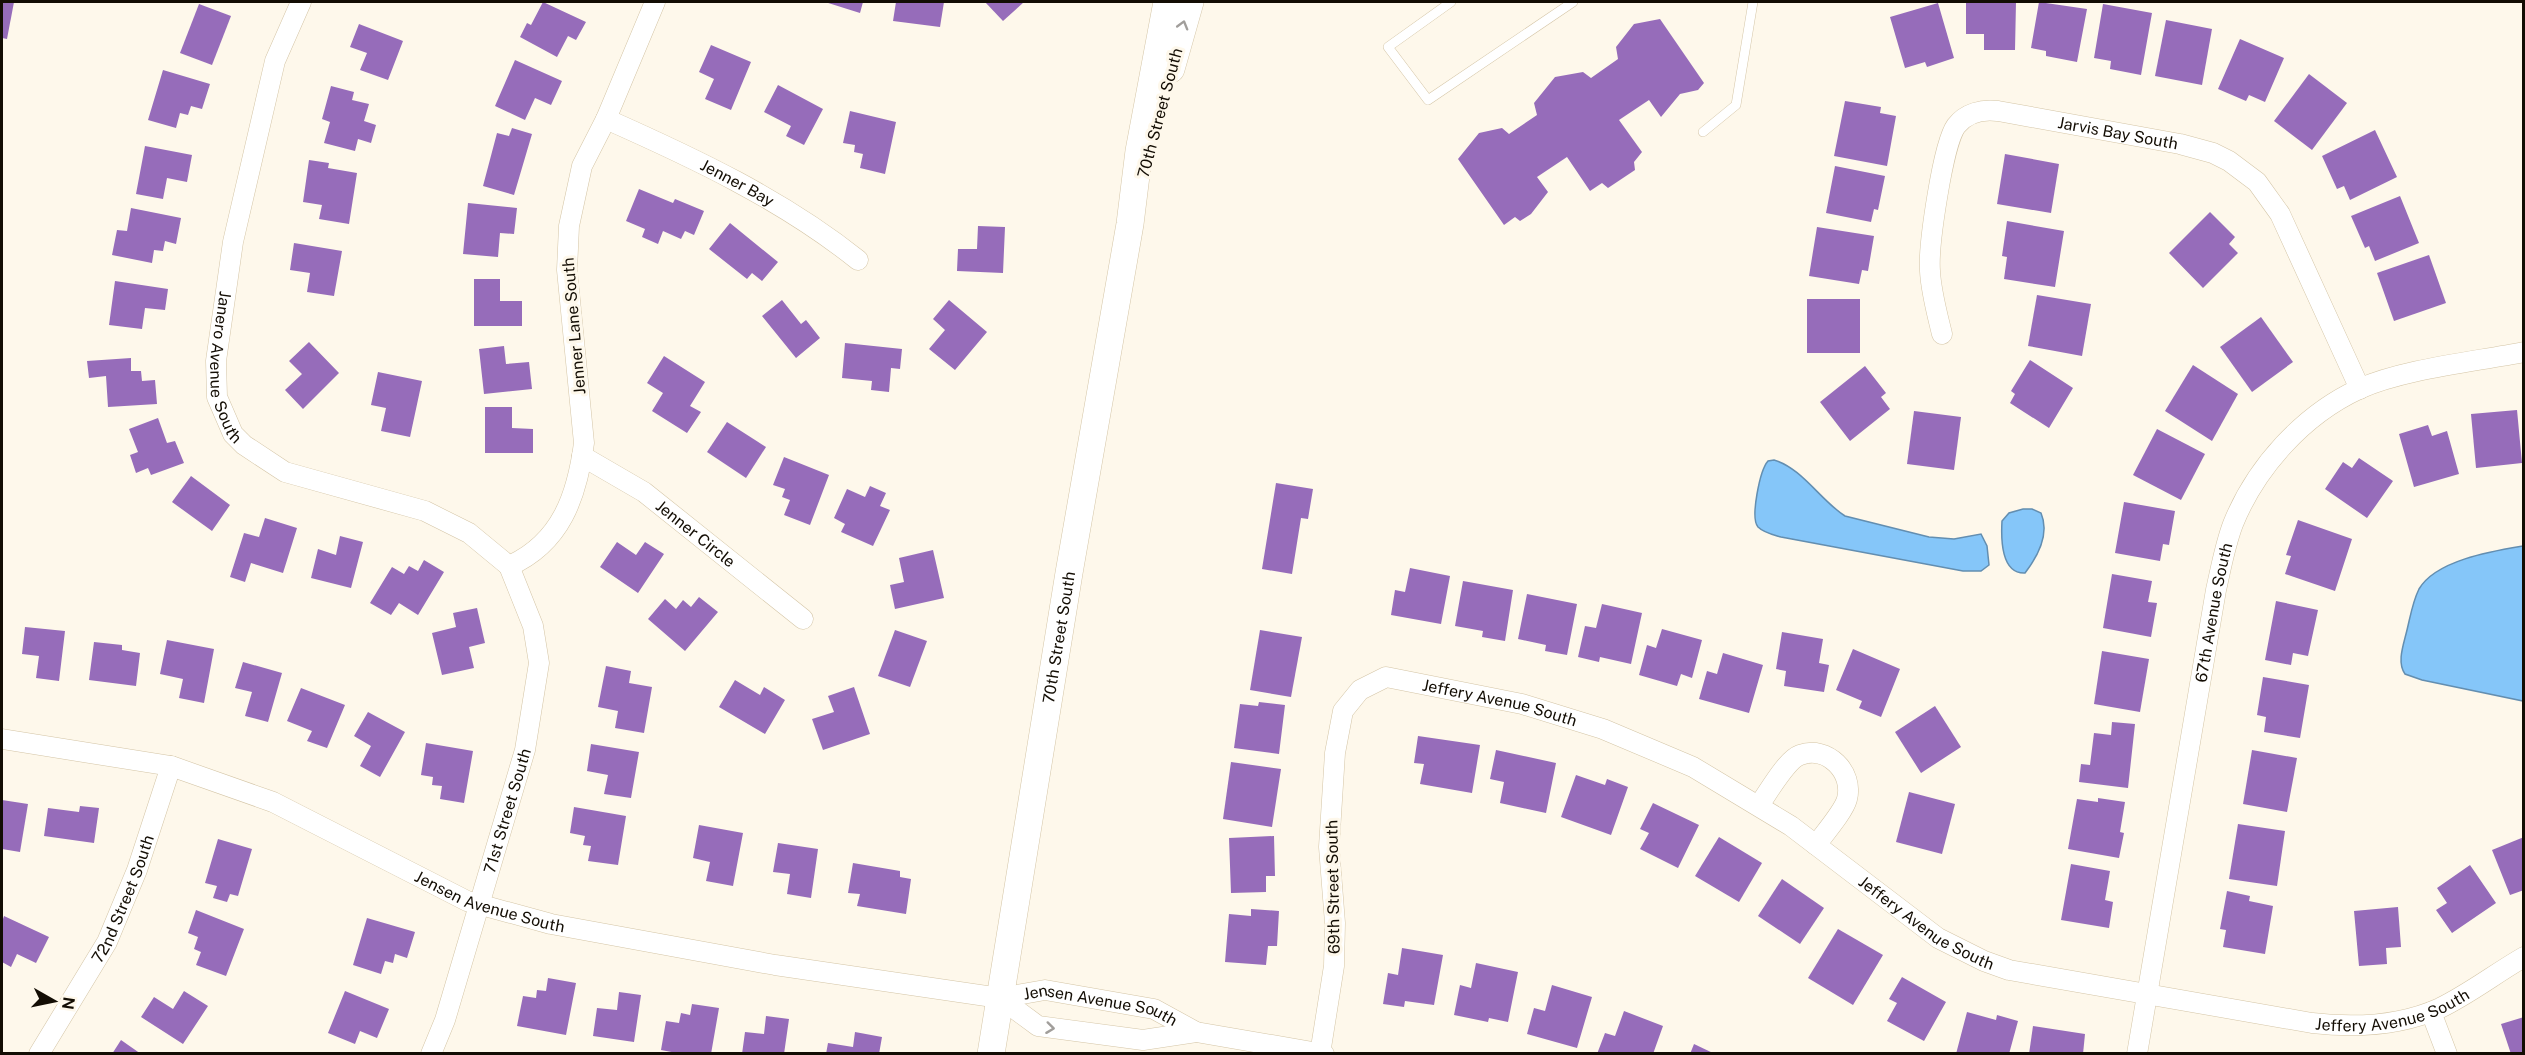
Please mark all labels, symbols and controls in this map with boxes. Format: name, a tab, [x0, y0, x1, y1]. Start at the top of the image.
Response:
one-way arrow	[1176, 20, 1188, 31]
street label: 70th Street South	[1134, 46, 1186, 180]
street label: Jarvis Bay South	[2056, 113, 2180, 153]
street label: Jenner Bay	[697, 155, 778, 210]
street label: Jenner Lane South	[559, 257, 589, 395]
street label: Janero Avenue South	[207, 290, 246, 447]
street label: Jenner Circle	[652, 496, 739, 571]
street label: 67th Avenue South	[2191, 541, 2236, 684]
street label: 70th Street South	[1038, 570, 1079, 705]
street label: Jeffery Avenue South	[1421, 675, 1579, 730]
street label: 71st Street South	[479, 746, 535, 876]
street label: 69th Street South	[1322, 820, 1344, 954]
street label: 72nd Street South	[87, 832, 157, 966]
street label: Jensen Avenue South	[412, 867, 566, 936]
street label: Jeffery Avenue South	[1855, 872, 1997, 973]
north arrow	[24, 971, 84, 1031]
street label: Jensen Avenue South	[1022, 980, 1181, 1030]
street label: Jeffery Avenue South	[2315, 985, 2472, 1035]
text: N	[58, 996, 79, 1011]
one-way arrow	[1045, 1021, 1054, 1033]

